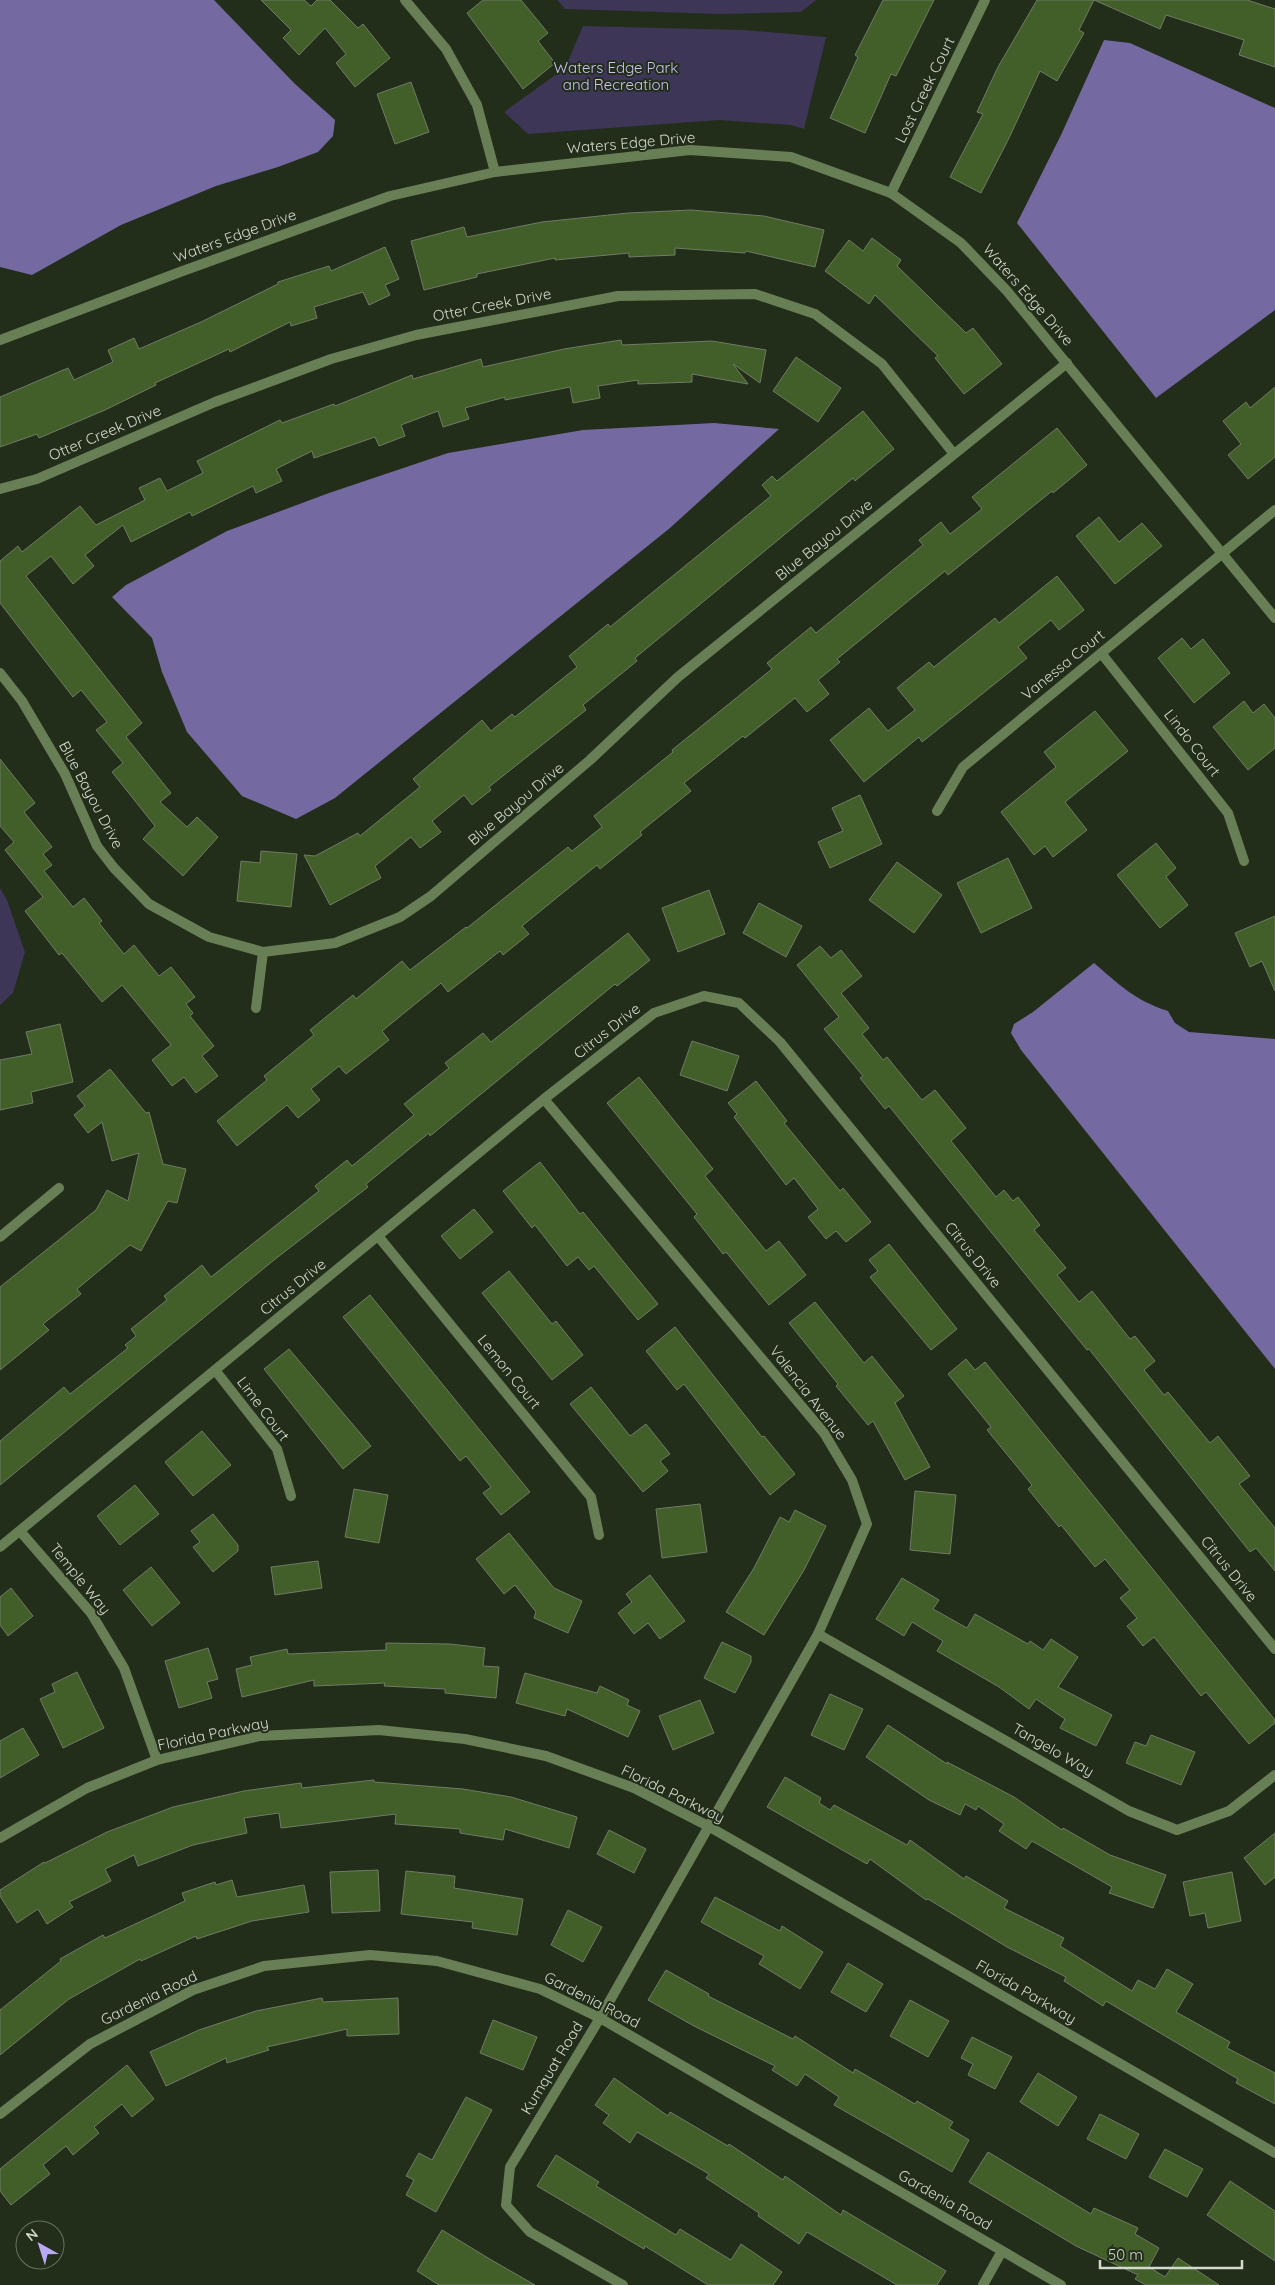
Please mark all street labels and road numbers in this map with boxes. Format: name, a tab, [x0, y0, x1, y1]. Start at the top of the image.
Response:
street label: Lost Creek Court	[891, 34, 958, 146]
street label: Waters Edge Drive	[566, 127, 696, 158]
street label: Waters Edge Drive	[171, 205, 299, 267]
street label: Waters Edge Drive	[979, 240, 1078, 350]
street label: Otter Creek Drive	[431, 284, 553, 325]
street label: Otter Creek Drive	[46, 400, 164, 465]
street label: Blue Bayou Drive	[771, 495, 876, 585]
street label: Vanessa Court	[1017, 625, 1108, 704]
street label: Lindo Court	[1160, 705, 1225, 780]
street label: Blue Bayou Drive	[55, 738, 128, 852]
street label: Blue Bayou Drive	[464, 758, 567, 849]
street label: Citrus Drive	[569, 999, 644, 1063]
street label: Citrus Drive	[941, 1218, 1006, 1292]
street label: Citrus Drive	[256, 1254, 330, 1319]
street label: Lemon Court	[474, 1331, 545, 1413]
street label: Valencia Avenue	[766, 1342, 851, 1444]
street label: Lime Court	[233, 1373, 294, 1445]
street label: Citrus Drive	[1197, 1532, 1262, 1606]
street label: Temple Way	[46, 1539, 115, 1618]
street label: Florida Parkway	[156, 1712, 270, 1755]
street label: Tangelo Way	[1009, 1719, 1098, 1781]
street label: Florida Parkway	[618, 1760, 728, 1827]
street label: Florida Parkway	[973, 1955, 1080, 2028]
street label: Gardenia Road	[97, 1966, 200, 2029]
street label: Gardenia Road	[541, 1967, 643, 2032]
street label: Kumquat Road	[516, 2018, 587, 2118]
street label: Gardenia Road	[895, 2165, 995, 2234]

